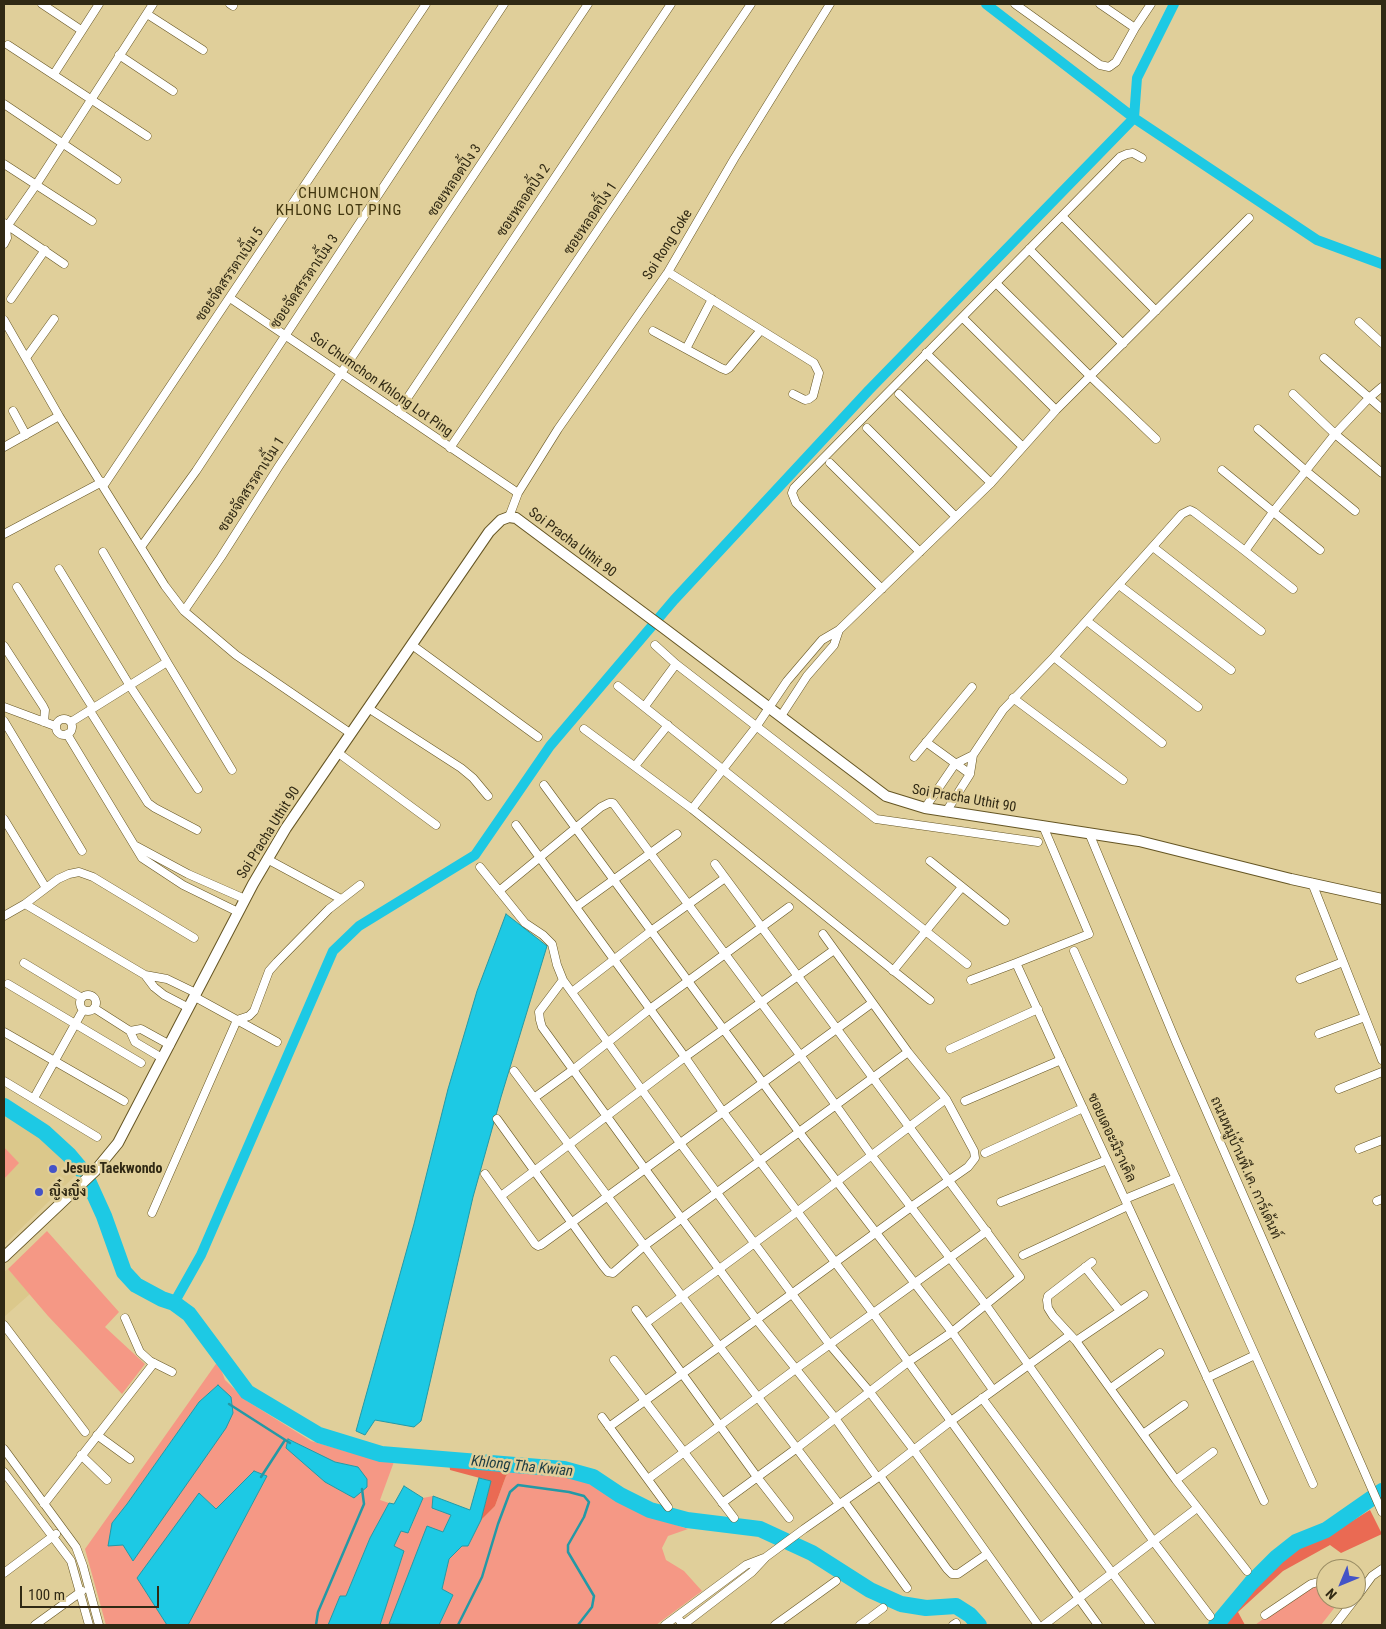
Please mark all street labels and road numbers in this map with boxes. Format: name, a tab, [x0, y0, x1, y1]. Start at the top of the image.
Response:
street label: ซอยหลอดปิ้ง 3	[425, 141, 485, 221]
street label: ซอยหลอดปิ้ง 2	[494, 161, 554, 241]
street label: ซอยหลอดปิ้ง 1	[561, 179, 621, 259]
street label: Soi Rong Coke	[640, 207, 696, 283]
street label: ซอยจัดสรรตาเบิ้ม 5	[192, 225, 268, 325]
street label: ซอยจัดสรรตาเบิ้ม 3	[267, 232, 343, 332]
street label: Soi Chumchon Khlong Lot Ping	[306, 329, 456, 441]
street label: ซอยจัดสรรตาเบิ้ม 1	[215, 434, 289, 536]
street label: Soi Pracha Uthit 90	[525, 505, 619, 581]
street label: Soi Pracha Uthit 90	[911, 782, 1017, 816]
street label: Soi Pracha Uthit 90	[234, 784, 304, 882]
street label: ซอยเดอะมิราเคิล	[1083, 1091, 1139, 1185]
street label: ถนนหมู่บ้านพี.เค. การ์เด้นท์	[1206, 1094, 1284, 1242]

